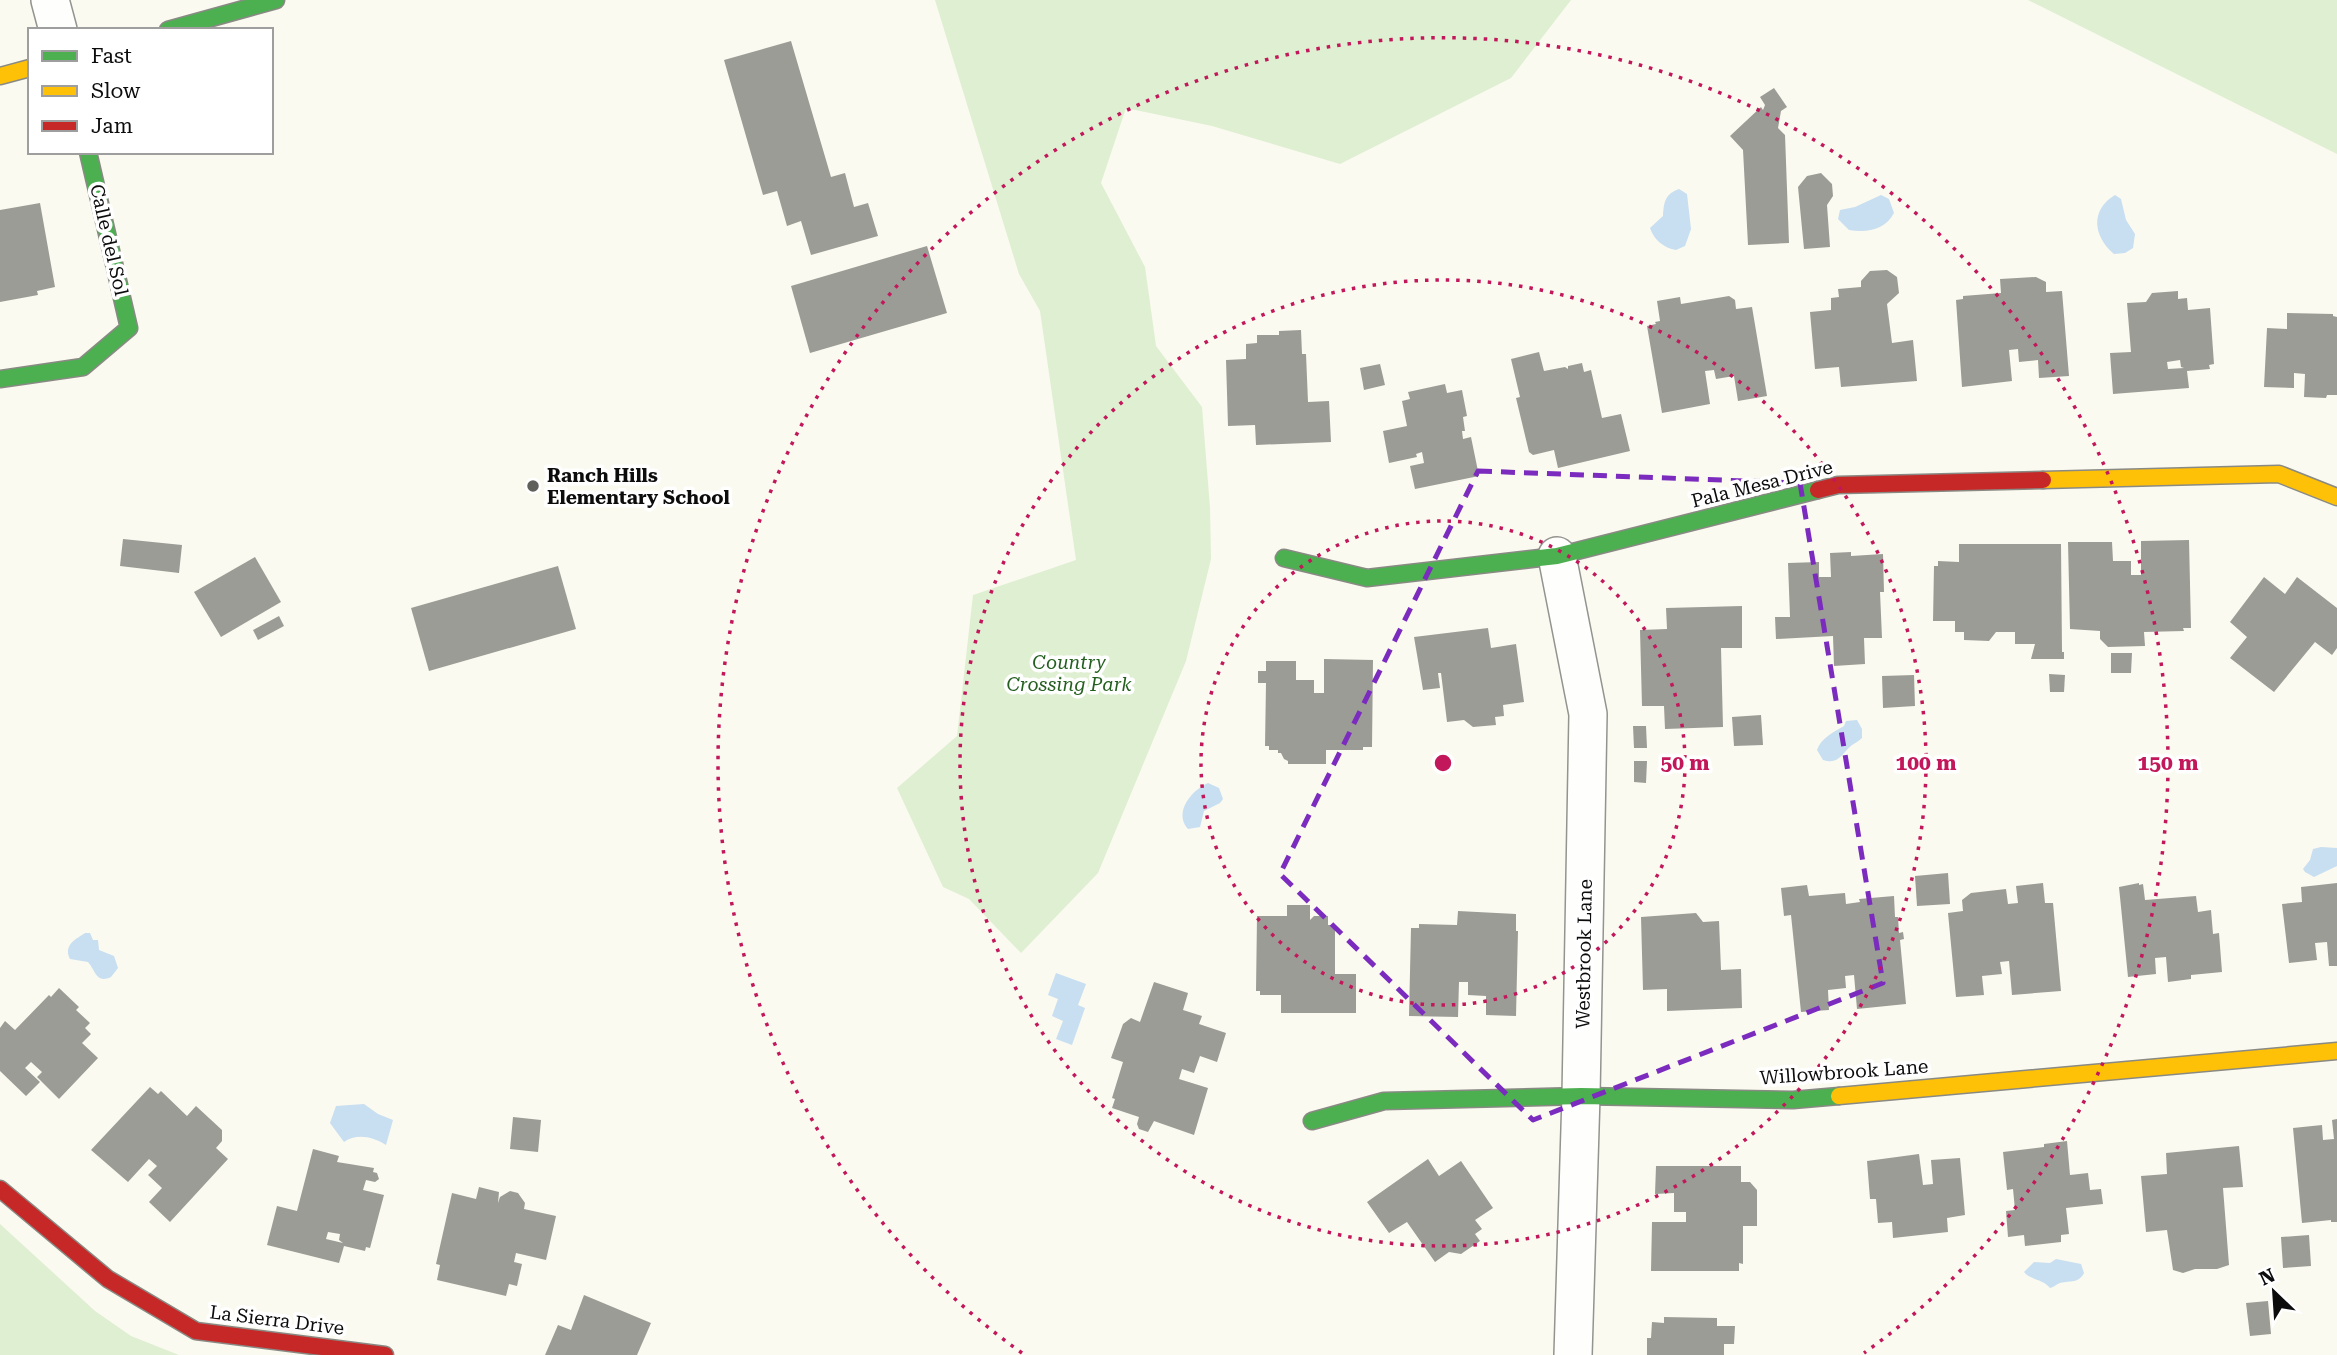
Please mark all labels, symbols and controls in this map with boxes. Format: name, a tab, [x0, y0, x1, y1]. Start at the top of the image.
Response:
legend	[28, 28, 273, 154]
text: Fast	[91, 44, 132, 68]
text: Slow	[91, 79, 141, 103]
text: Jam	[91, 114, 133, 138]
street label: Calle del Sol	[85, 182, 133, 298]
street label: Pala Mesa Drive	[1689, 455, 1835, 513]
place label: Ranch Hills Elementary School	[547, 464, 730, 509]
marker: Ranch Hills Elementary School	[525, 478, 541, 494]
park label: Country Crossing Park	[1006, 651, 1132, 696]
centre of rings	[1431, 751, 1455, 775]
text: 50 m	[1660, 751, 1710, 775]
text: 100 m	[1896, 751, 1956, 775]
text: 150 m	[2138, 751, 2198, 775]
street label: Westbrook Lane	[1571, 879, 1597, 1029]
street label: Willowbrook Lane	[1759, 1055, 1929, 1089]
north arrow	[2239, 1257, 2309, 1327]
text: N	[2256, 1263, 2279, 1291]
street label: La Sierra Drive	[208, 1300, 346, 1340]

